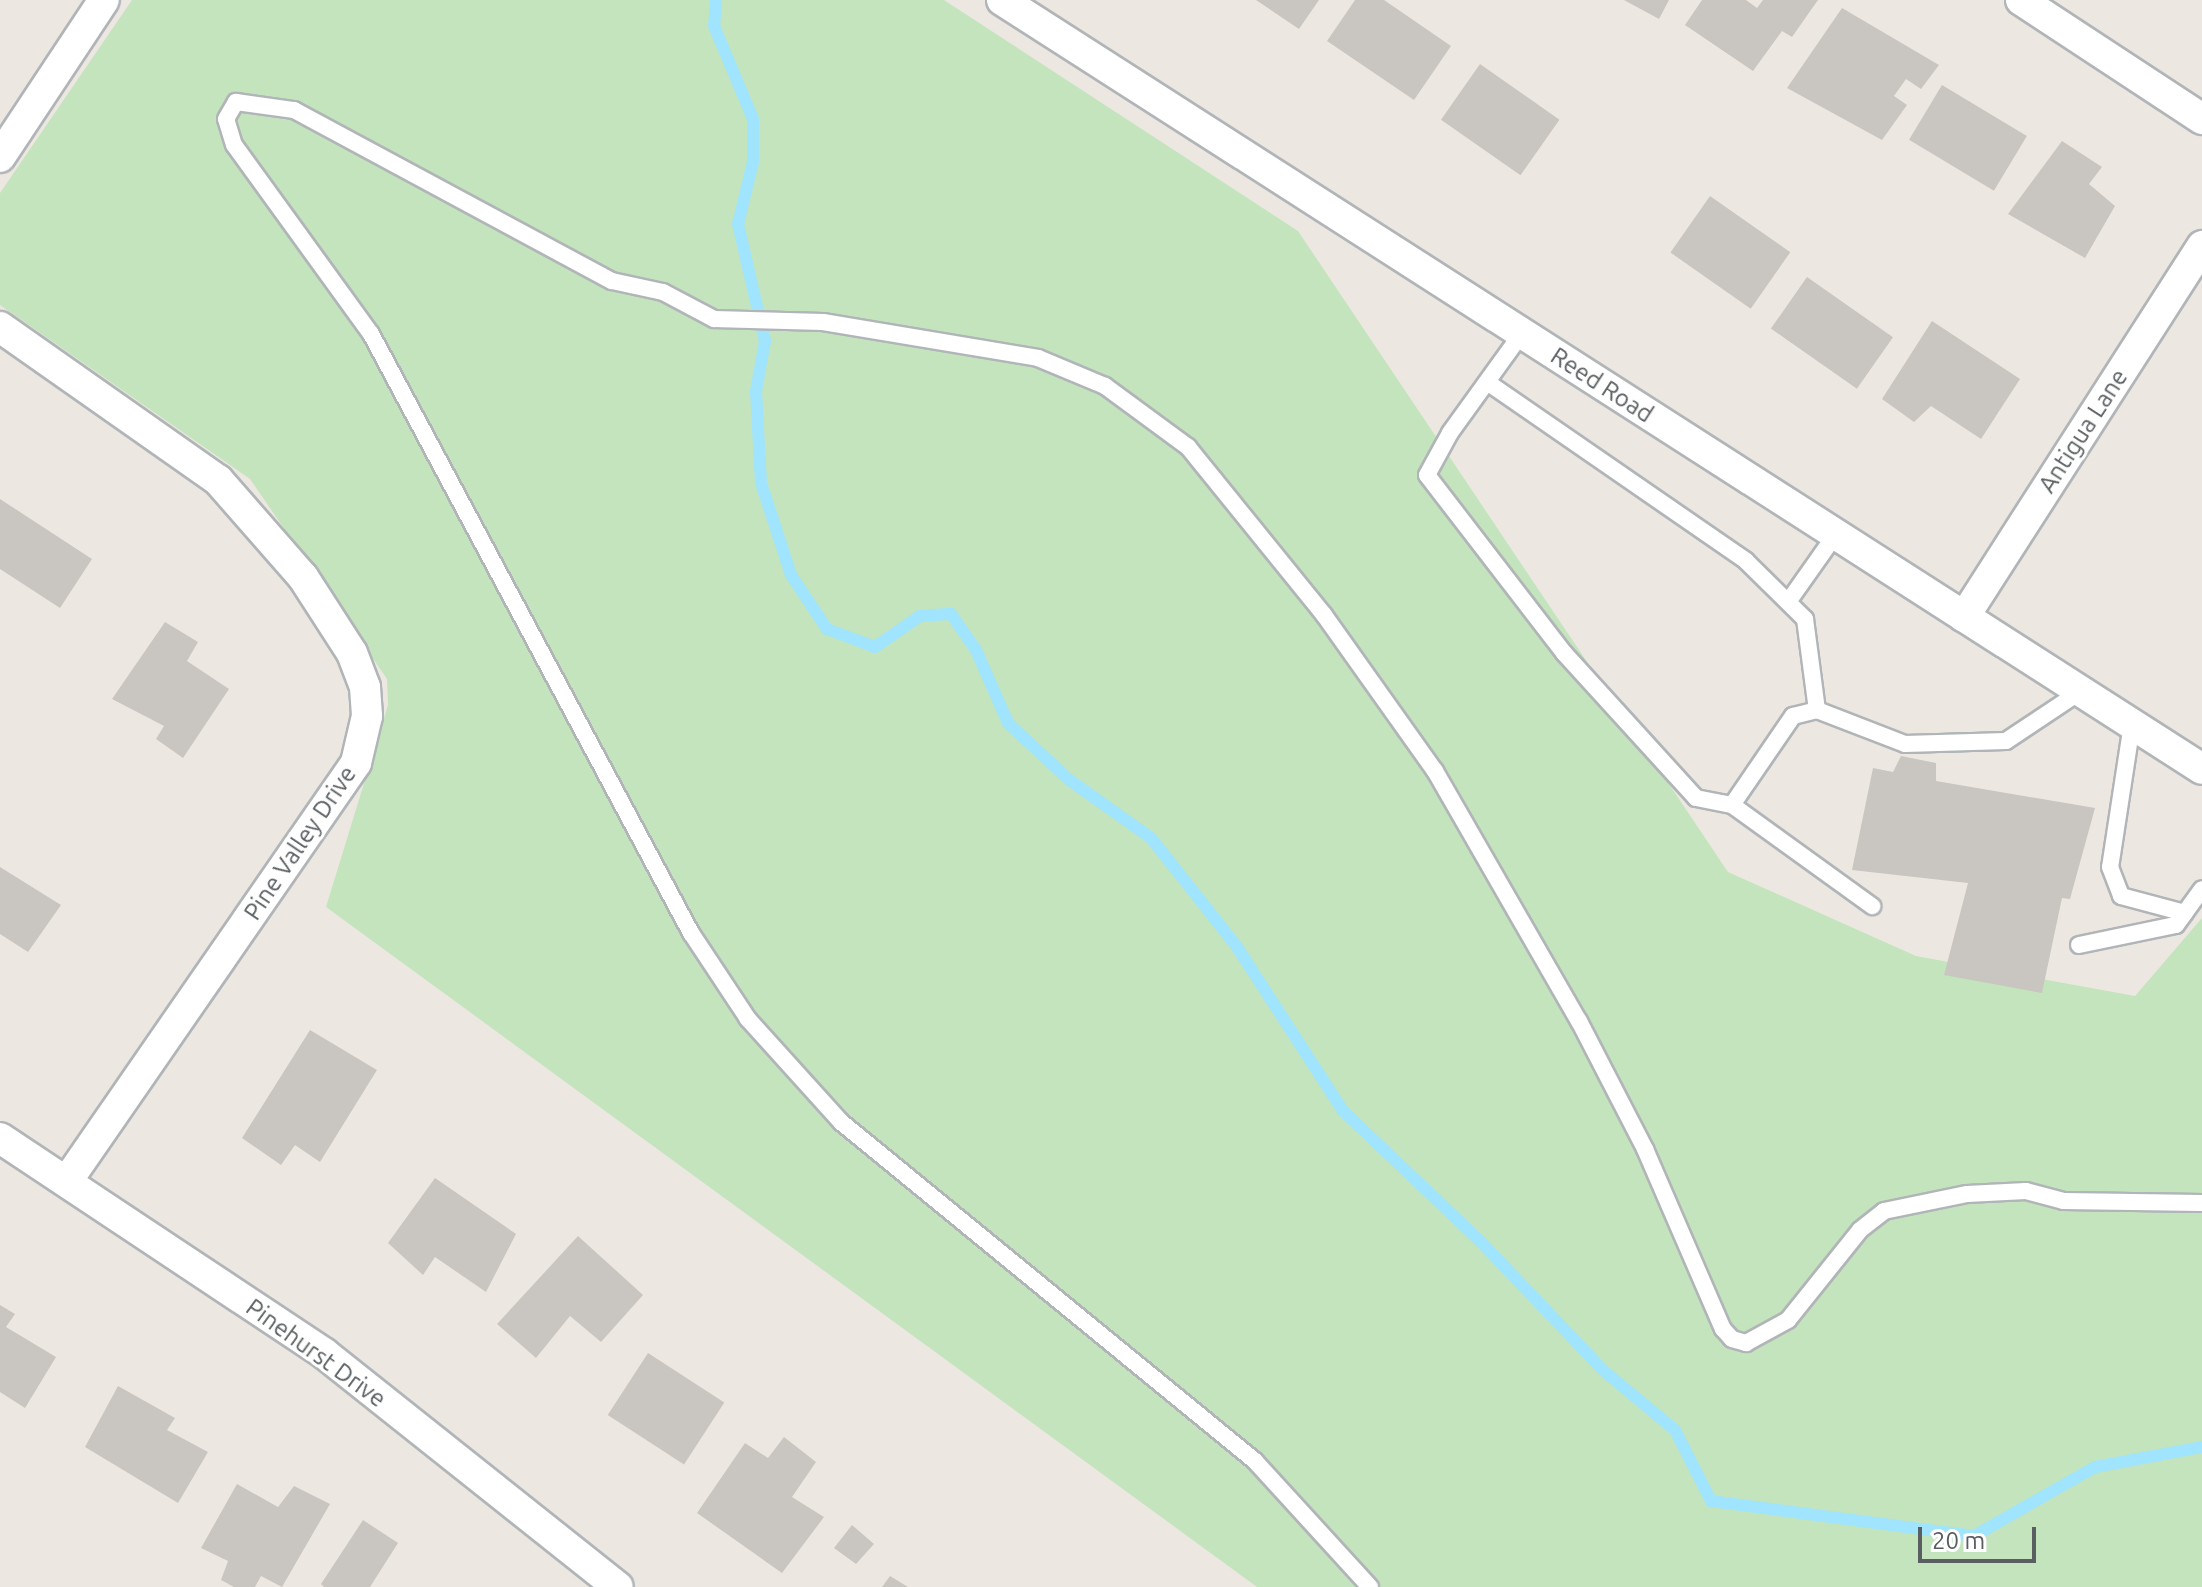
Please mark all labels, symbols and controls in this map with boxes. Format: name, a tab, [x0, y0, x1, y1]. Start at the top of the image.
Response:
street label: Reed Road	[1545, 341, 1659, 429]
street label: Antigua Lane	[2032, 364, 2134, 498]
street label: Pine Valley Drive	[238, 761, 362, 925]
street label: Pinehurst Drive	[241, 1293, 391, 1413]
scale bar	[1922, 1511, 2040, 1561]
text: 20 m	[1932, 1527, 1985, 1554]

